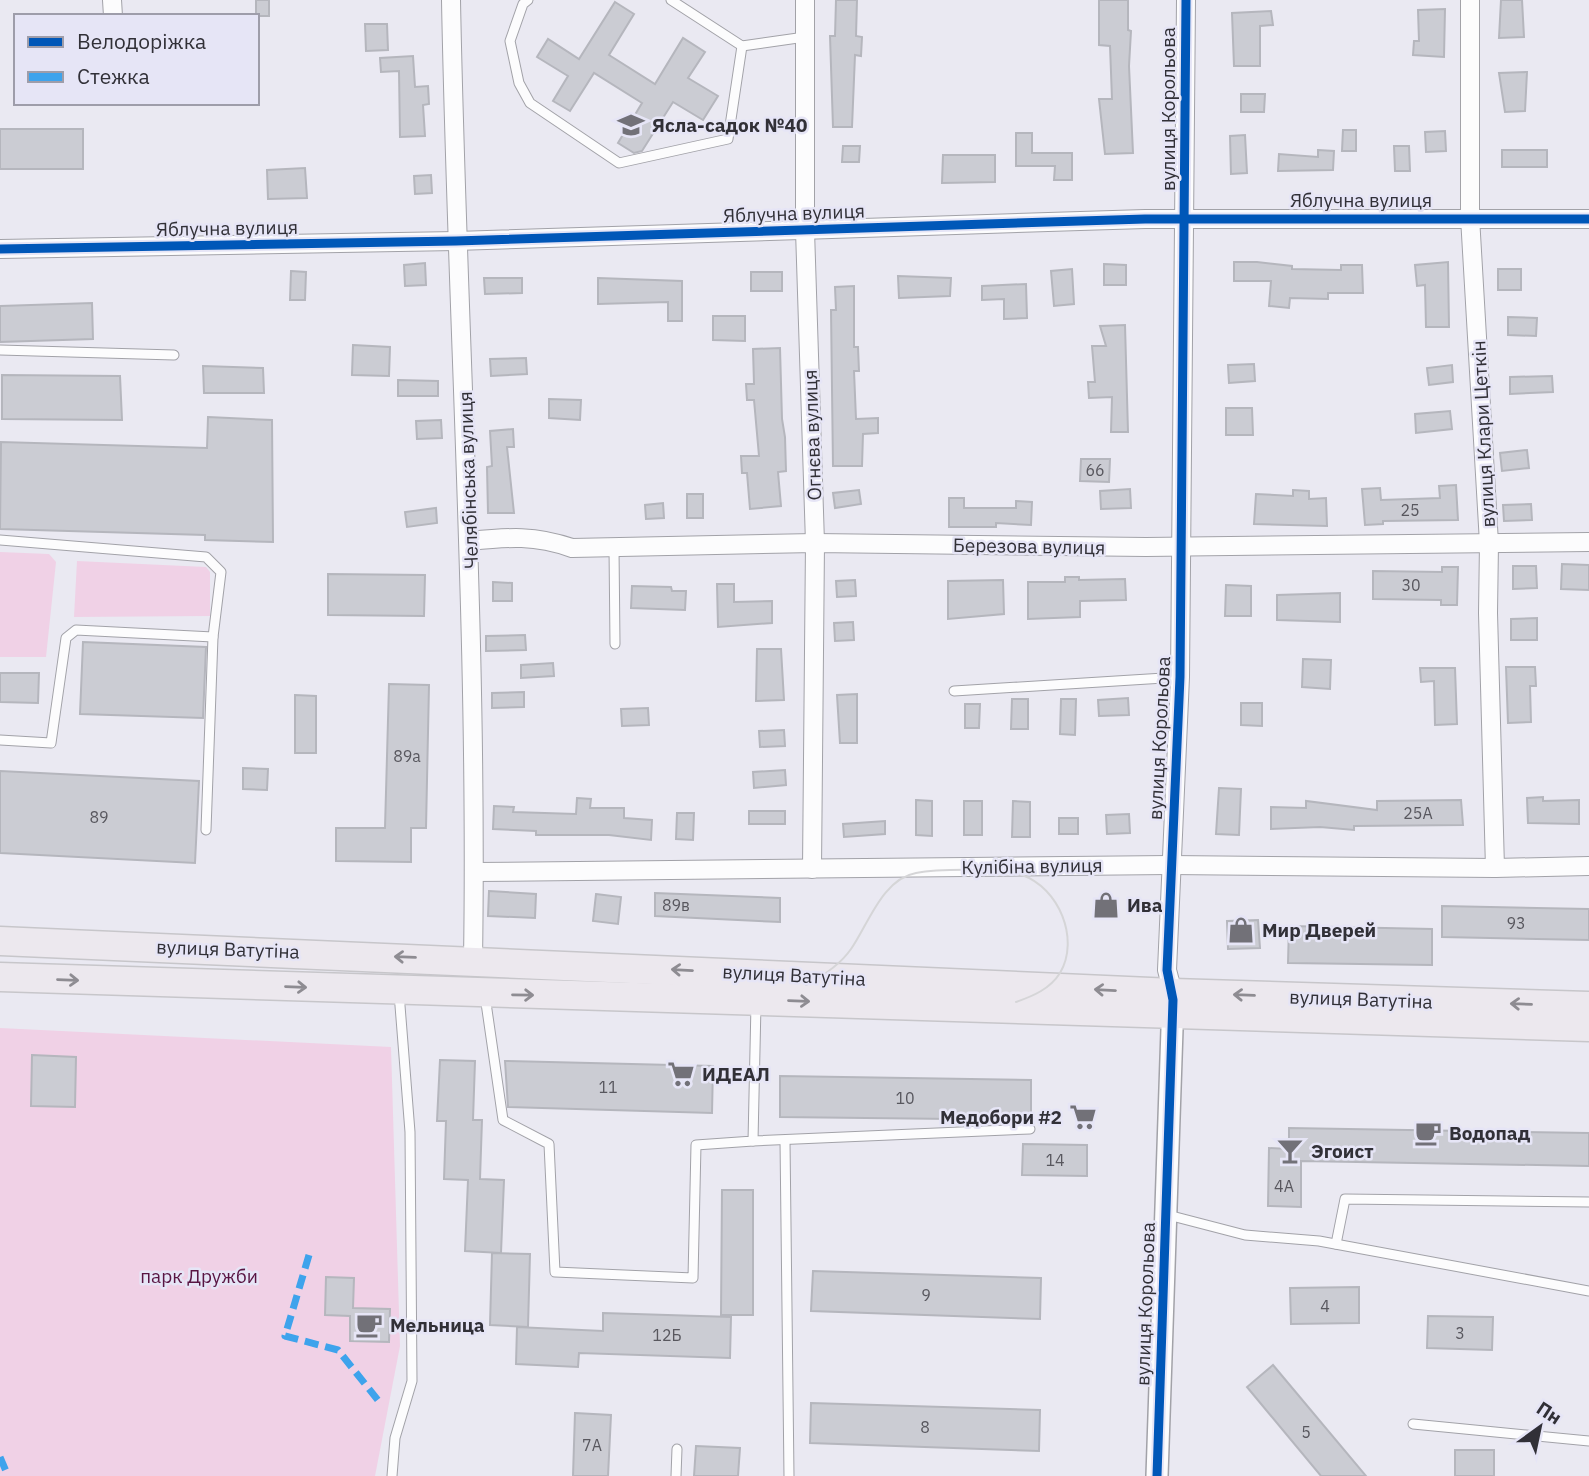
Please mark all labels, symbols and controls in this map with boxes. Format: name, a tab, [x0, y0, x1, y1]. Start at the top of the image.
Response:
legend	[14, 14, 259, 105]
text: Велодоріжка	[77, 27, 206, 55]
street label: вулиця Корольова	[1156, 27, 1180, 191]
text: Стежка	[77, 62, 150, 90]
school or university icon: Ясла-садок №40	[616, 110, 646, 140]
place label: Ясла-садок №40	[652, 113, 807, 137]
street label: Яблучна вулиця	[1290, 188, 1432, 212]
street label: Яблучна вулиця	[723, 199, 865, 227]
street label: Яблучна вулиця	[156, 215, 298, 241]
street label: вулиця Клари Цеткін	[1466, 340, 1500, 528]
street label: Огнєва вулиця	[798, 369, 826, 501]
street label: Челябінська вулиця	[453, 391, 483, 569]
house number: 66	[1085, 460, 1105, 480]
house number: 25	[1400, 500, 1420, 520]
street label: Березова вулиця	[953, 533, 1105, 559]
house number: 30	[1401, 575, 1421, 595]
street label: вулиця Корольова	[1143, 656, 1175, 820]
house number: 89а	[393, 746, 421, 766]
house number: 25А	[1403, 803, 1433, 823]
house number: 89	[89, 807, 109, 827]
street label: Кулібіна вулиця	[961, 853, 1103, 879]
shop icon: Ива	[1091, 890, 1121, 920]
place label: Ива	[1127, 893, 1163, 917]
house number: 89в	[662, 895, 690, 915]
house number: 93	[1506, 913, 1526, 933]
shop icon: Мир Дверей	[1226, 915, 1256, 945]
place label: Мир Дверей	[1262, 918, 1376, 942]
street label: вулиця Ватутіна	[156, 935, 300, 963]
one-way arrow	[394, 950, 416, 963]
street label: вулиця Ватутіна	[722, 959, 866, 991]
one-way arrow	[671, 963, 694, 976]
one-way arrow	[56, 973, 79, 986]
one-way arrow	[284, 981, 307, 994]
one-way arrow	[1094, 983, 1117, 996]
street label: вулиця Ватутіна	[1289, 985, 1433, 1013]
one-way arrow	[511, 988, 534, 1002]
one-way arrow	[1233, 989, 1256, 1002]
one-way arrow	[788, 994, 811, 1007]
one-way arrow	[1510, 998, 1533, 1011]
supermarket icon: ИДЕАЛ	[666, 1059, 696, 1089]
place label: ИДЕАЛ	[702, 1062, 770, 1086]
house number: 11	[598, 1077, 618, 1097]
house number: 10	[895, 1088, 915, 1108]
supermarket icon: Медобори #2	[1068, 1102, 1098, 1132]
place label: Медобори #2	[940, 1105, 1062, 1129]
cafe icon: Водопад	[1413, 1118, 1443, 1148]
place label: Водопад	[1449, 1121, 1531, 1145]
bar icon: Эгоист	[1275, 1136, 1305, 1166]
place label: Эгоист	[1311, 1139, 1374, 1163]
house number: 14	[1045, 1150, 1065, 1170]
house number: 4А	[1274, 1176, 1294, 1196]
street label: вулиця Корольова	[1130, 1222, 1160, 1386]
park label: парк Дружби	[140, 1264, 258, 1288]
house number: 9	[921, 1285, 931, 1305]
house number: 4	[1320, 1296, 1330, 1316]
cafe icon: Мельница	[354, 1310, 384, 1340]
place label: Мельница	[390, 1313, 485, 1337]
house number: 3	[1455, 1323, 1465, 1343]
house number: 12Б	[652, 1325, 682, 1345]
north arrow	[1505, 1392, 1575, 1462]
text: Пн	[1532, 1396, 1566, 1430]
house number: 8	[920, 1417, 930, 1437]
house number: 5	[1301, 1422, 1311, 1442]
house number: 7А	[582, 1435, 602, 1455]

